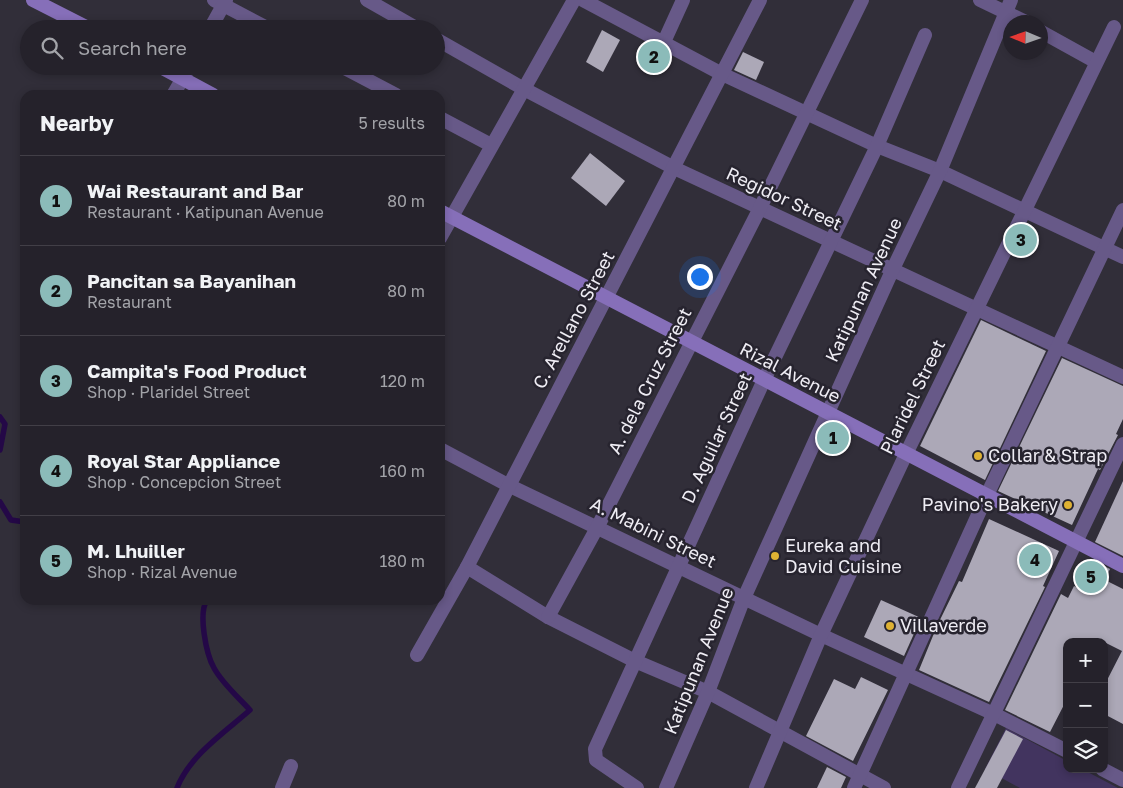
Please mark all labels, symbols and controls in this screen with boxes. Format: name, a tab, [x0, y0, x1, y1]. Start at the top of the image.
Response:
north arrow	[1003, 15, 1048, 60]
search box	[20, 20, 445, 75]
icon: search	[38, 34, 66, 62]
text: Search here	[78, 36, 187, 59]
pin: 2	[638, 38, 670, 76]
text: Nearby	[40, 110, 114, 136]
text: 5 results	[359, 113, 425, 133]
street label: Regidor Street	[723, 162, 846, 234]
text: Wai Restaurant and Bar	[87, 179, 303, 202]
text: 1	[52, 191, 60, 211]
text: 80 m	[387, 191, 425, 211]
text: Restaurant · Katipunan Avenue	[87, 202, 324, 222]
street label: Katipunan Avenue	[820, 214, 906, 365]
pin: 3	[1005, 221, 1037, 259]
street label: C. Arellano Street	[528, 247, 619, 392]
your location	[687, 264, 713, 290]
text: Pancitan sa Bayanihan	[87, 269, 296, 292]
text: 2	[51, 281, 61, 301]
text: 80 m	[387, 281, 425, 301]
text: Restaurant	[87, 292, 172, 312]
street label: A. dela Cruz Street	[603, 304, 696, 457]
street label: Plaridel Street	[875, 336, 949, 457]
street label: Rizal Avenue	[736, 337, 845, 407]
text: Campita's Food Product	[87, 359, 307, 382]
street label: D. Aguilar Street	[676, 369, 756, 506]
text: 3	[51, 371, 61, 391]
text: 120 m	[380, 371, 425, 391]
text: Shop · Plaridel Street	[87, 382, 250, 402]
pin: 1	[817, 419, 849, 457]
place label: Collar & Strap	[988, 444, 1107, 466]
text: Royal Star Appliance	[87, 449, 280, 472]
marker: Collar & Strap	[972, 450, 984, 462]
text: 4	[51, 461, 61, 481]
text: 160 m	[379, 461, 425, 481]
text: Shop · Concepcion Street	[87, 472, 281, 492]
street label: A. Mabini Street	[587, 492, 720, 572]
place label: Pavino's Bakery	[922, 493, 1058, 515]
marker: Pavino's Bakery	[1062, 499, 1074, 511]
place label: Eureka and David Cuisine	[785, 534, 902, 577]
text: M. Lhuiller	[87, 539, 185, 562]
pin: 4	[1019, 541, 1051, 579]
marker: Eureka and David Cuisine	[769, 550, 781, 562]
text: 5	[51, 551, 61, 571]
text: 180 m	[379, 551, 425, 571]
pin: 5	[1075, 558, 1107, 596]
text: Shop · Rizal Avenue	[87, 562, 237, 582]
street label: Katipunan Avenue	[659, 584, 738, 737]
place label: Villaverde	[900, 614, 987, 636]
marker: Villaverde	[884, 620, 896, 632]
map controls	[1063, 638, 1108, 773]
button: +	[1063, 638, 1108, 683]
button: −	[1063, 683, 1108, 728]
button: layers	[1063, 728, 1108, 773]

